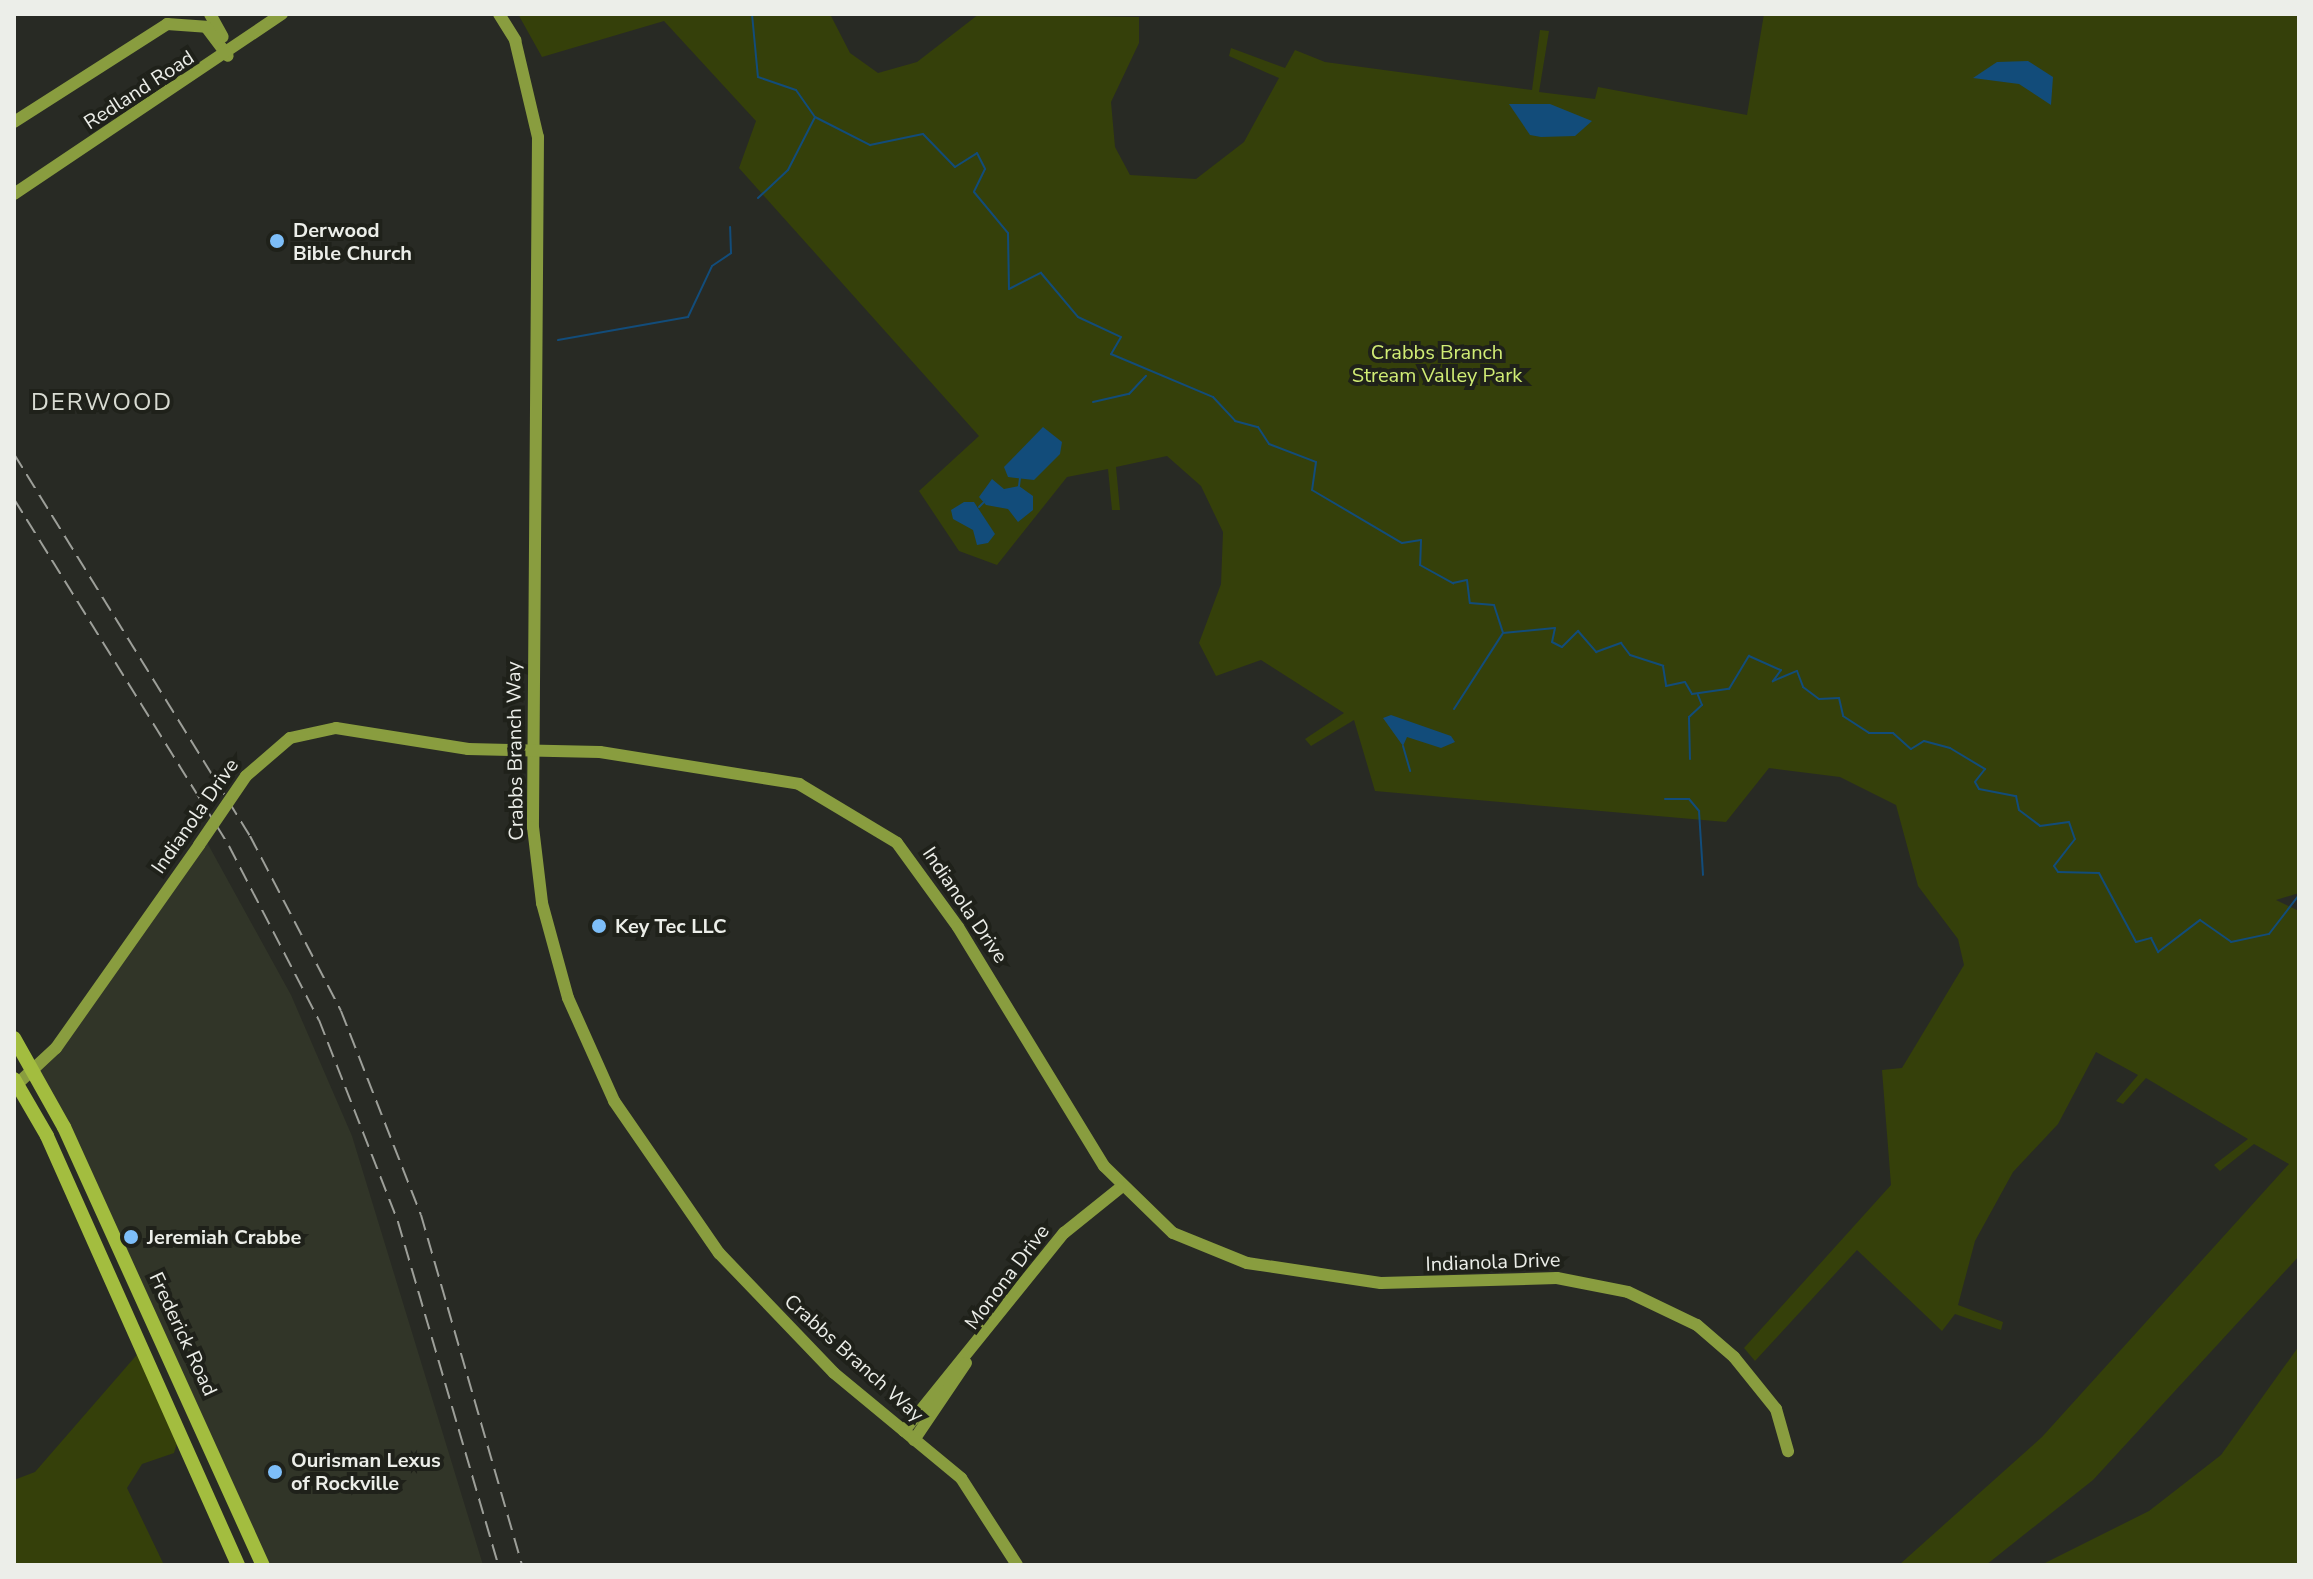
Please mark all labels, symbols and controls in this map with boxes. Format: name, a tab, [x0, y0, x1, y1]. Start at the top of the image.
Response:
street label: Redland Road	[79, 45, 199, 135]
place label: Derwood Bible Church	[293, 218, 412, 265]
marker: Derwood Bible Church	[268, 232, 286, 250]
park label: Crabbs Branch Stream Valley Park	[1352, 341, 1522, 388]
district label: DERWOOD	[31, 389, 173, 417]
street label: Crabbs Branch Way	[501, 661, 529, 841]
street label: Indianola Drive	[146, 754, 244, 878]
street label: Indianola Drive	[917, 842, 1013, 968]
place label: Key Tec LLC	[615, 914, 726, 938]
marker: Key Tec LLC	[590, 917, 608, 935]
street label: Monona Drive	[960, 1220, 1054, 1334]
place label: Jeremiah Crabbe	[147, 1225, 301, 1249]
marker: Jeremiah Crabbe	[122, 1228, 140, 1246]
street label: Indianola Drive	[1425, 1248, 1561, 1276]
street label: Frederick Road	[144, 1268, 222, 1400]
street label: Crabbs Branch Way	[779, 1289, 929, 1427]
place label: Ourisman Lexus of Rockville	[291, 1448, 441, 1495]
marker: Ourisman Lexus of Rockville	[266, 1463, 284, 1481]

